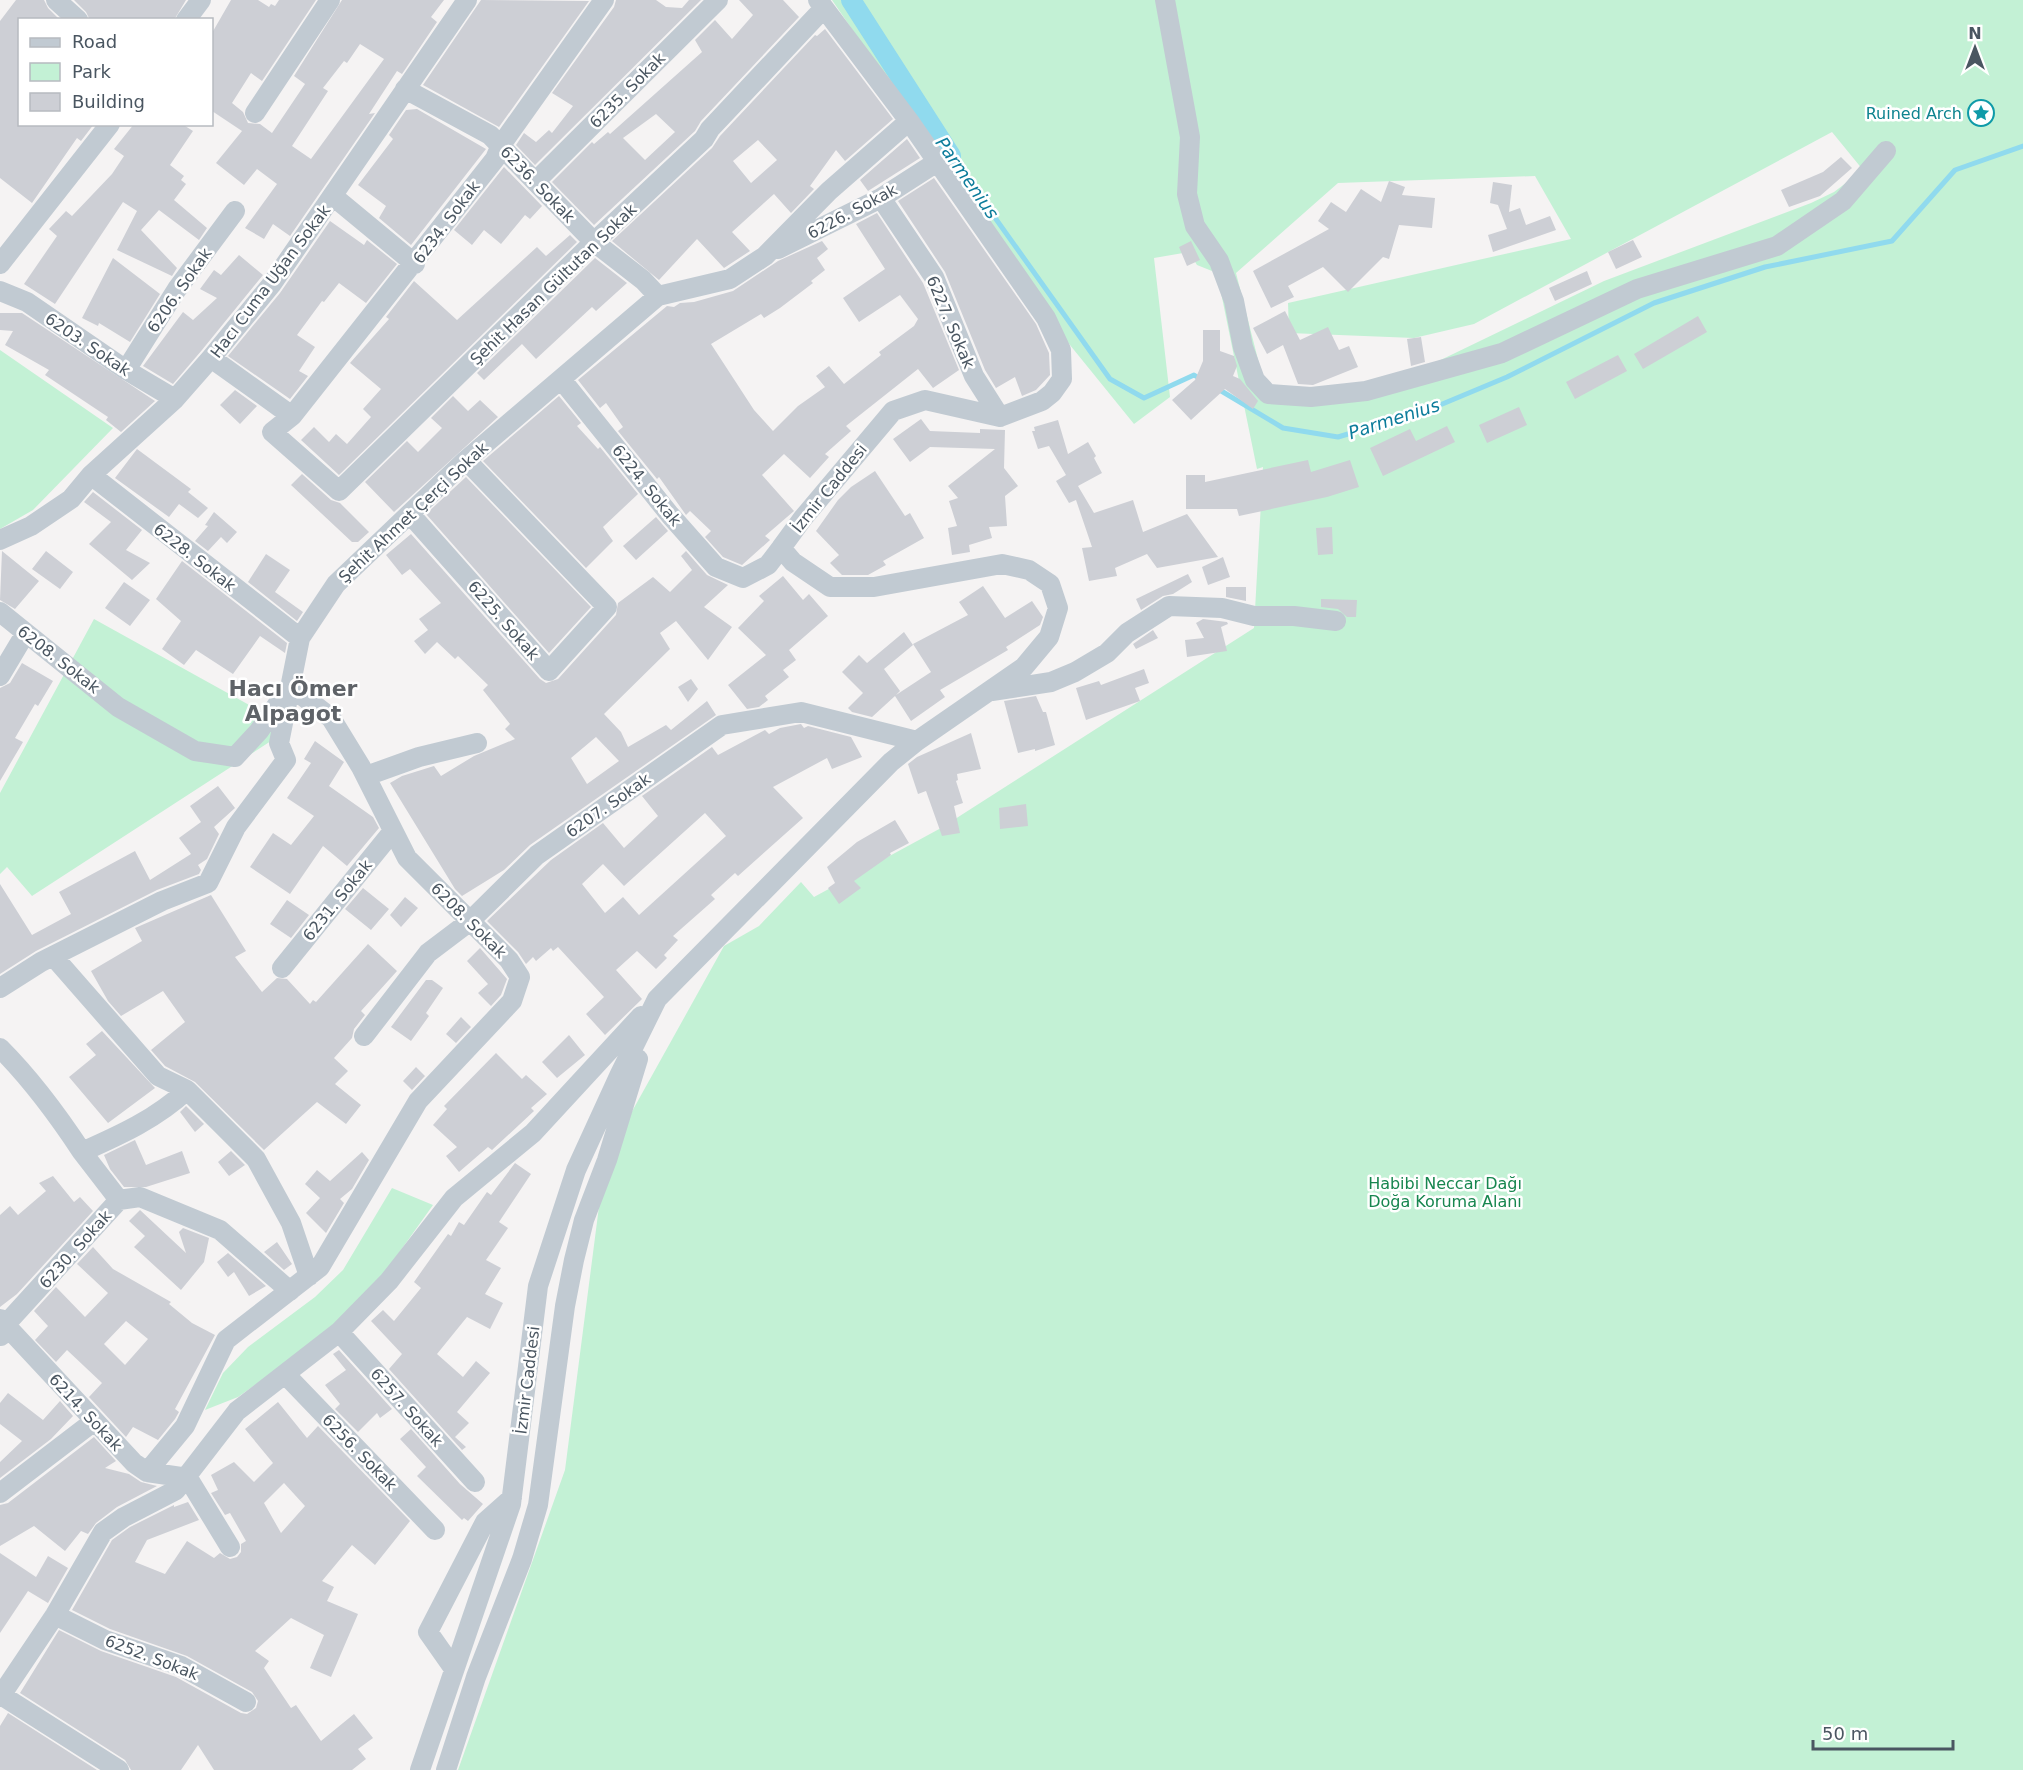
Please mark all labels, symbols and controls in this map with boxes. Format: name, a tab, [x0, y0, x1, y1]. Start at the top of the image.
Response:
legend	[18, 18, 213, 126]
north arrow	[1945, 18, 2005, 78]
text: N	[1968, 24, 1982, 43]
text: Road	[72, 31, 117, 52]
street label: 6235. Sokak	[586, 48, 670, 132]
text: Park	[72, 61, 111, 82]
text: Building	[72, 91, 145, 112]
place icon: Ruined Arch	[1966, 98, 1996, 128]
place label: Ruined Arch	[1866, 104, 1962, 123]
water label: Parmenius	[932, 133, 1003, 223]
street label: 6236. Sokak	[496, 142, 579, 227]
street label: 6234. Sokak	[409, 177, 484, 268]
street label: 6226. Sokak	[804, 179, 901, 243]
street label: Şehit Hasan Gültutan Sokak	[466, 199, 641, 369]
street label: Hacı Cuma Uğan Sokak	[207, 200, 335, 362]
street label: 6206. Sokak	[143, 244, 216, 336]
street label: 6227. Sokak	[922, 273, 979, 372]
street label: 6203. Sokak	[41, 309, 135, 380]
water label: Parmenius	[1345, 394, 1442, 443]
street label: Şehit Ahmet Çerçi Sokak	[335, 438, 493, 587]
street label: İzmir Caddesi	[788, 440, 871, 537]
street label: 6224. Sokak	[608, 441, 686, 530]
street label: 6228. Sokak	[150, 519, 240, 596]
street label: 6225. Sokak	[464, 577, 544, 664]
street label: 6208. Sokak	[14, 621, 104, 698]
district label: Hacı Ömer Alpagot	[229, 676, 358, 726]
street label: 6207. Sokak	[562, 769, 655, 842]
street label: 6231. Sokak	[299, 855, 376, 945]
street label: 6208. Sokak	[427, 879, 511, 963]
park label: Habibi Neccar Dağı Doğa Koruma Alanı	[1368, 1174, 1522, 1211]
street label: 6230. Sokak	[35, 1206, 116, 1292]
street label: İzmir Caddesi	[511, 1325, 544, 1435]
street label: 6257. Sokak	[366, 1364, 447, 1451]
street label: 6214. Sokak	[45, 1370, 127, 1456]
street label: 6256. Sokak	[318, 1410, 401, 1495]
street label: 6252. Sokak	[102, 1631, 202, 1684]
scale bar	[1813, 1713, 1952, 1751]
text: 50 m	[1822, 1723, 1868, 1744]

